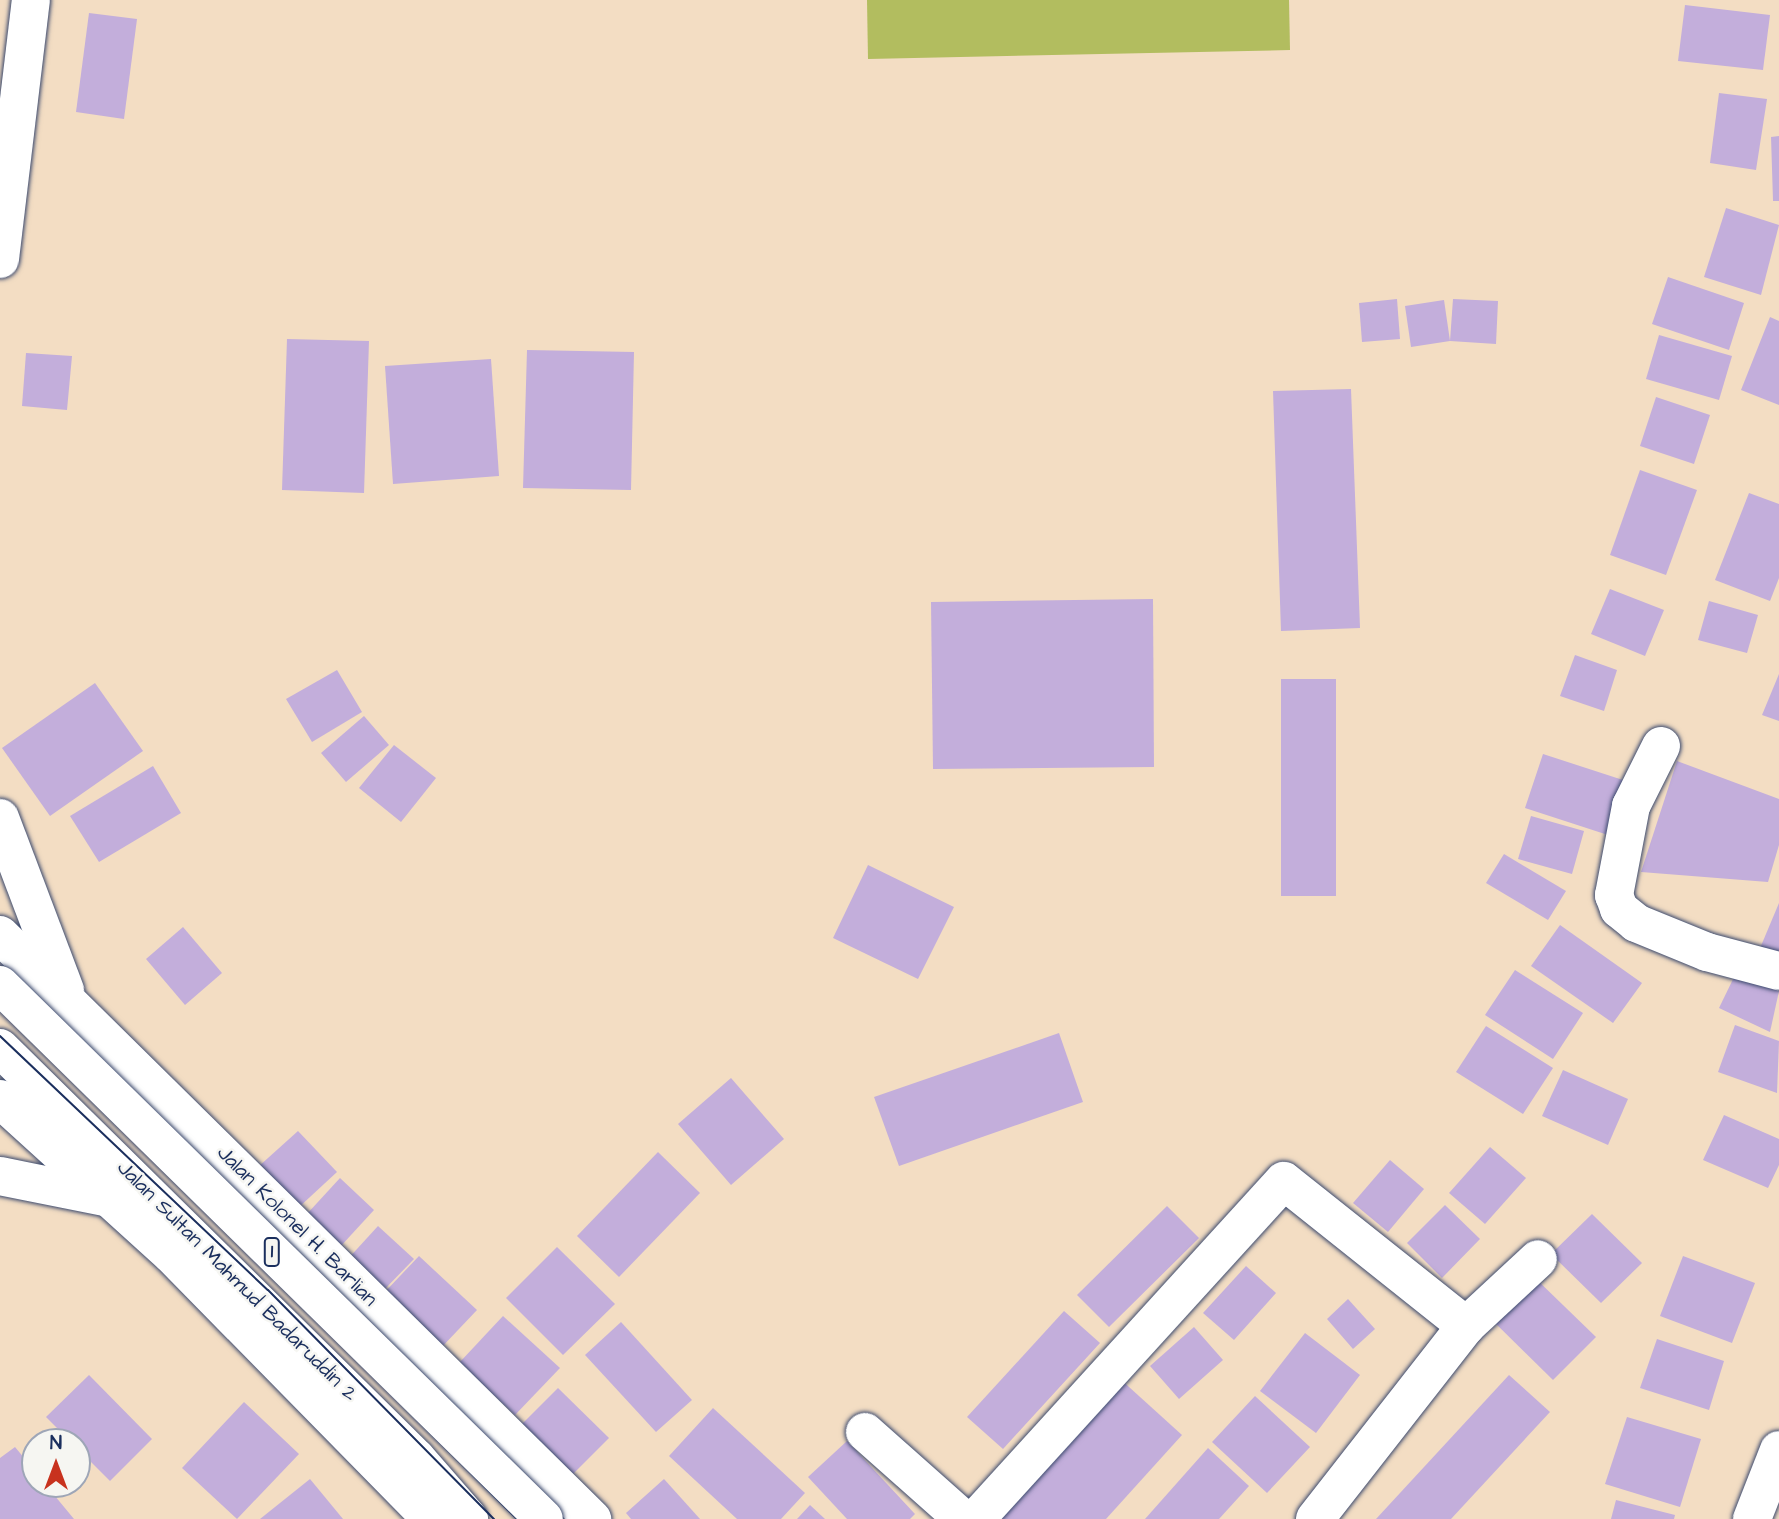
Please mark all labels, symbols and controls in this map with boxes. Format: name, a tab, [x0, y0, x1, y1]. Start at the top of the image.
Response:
street label: Jalan Kolonel H. Barlian	[211, 1140, 383, 1312]
street label: Jalan Sultan Mahmud Badaruddin 2	[111, 1155, 363, 1407]
road number: 1	[263, 1236, 281, 1268]
north arrow	[21, 1428, 91, 1498]
text: N	[50, 1430, 62, 1457]

